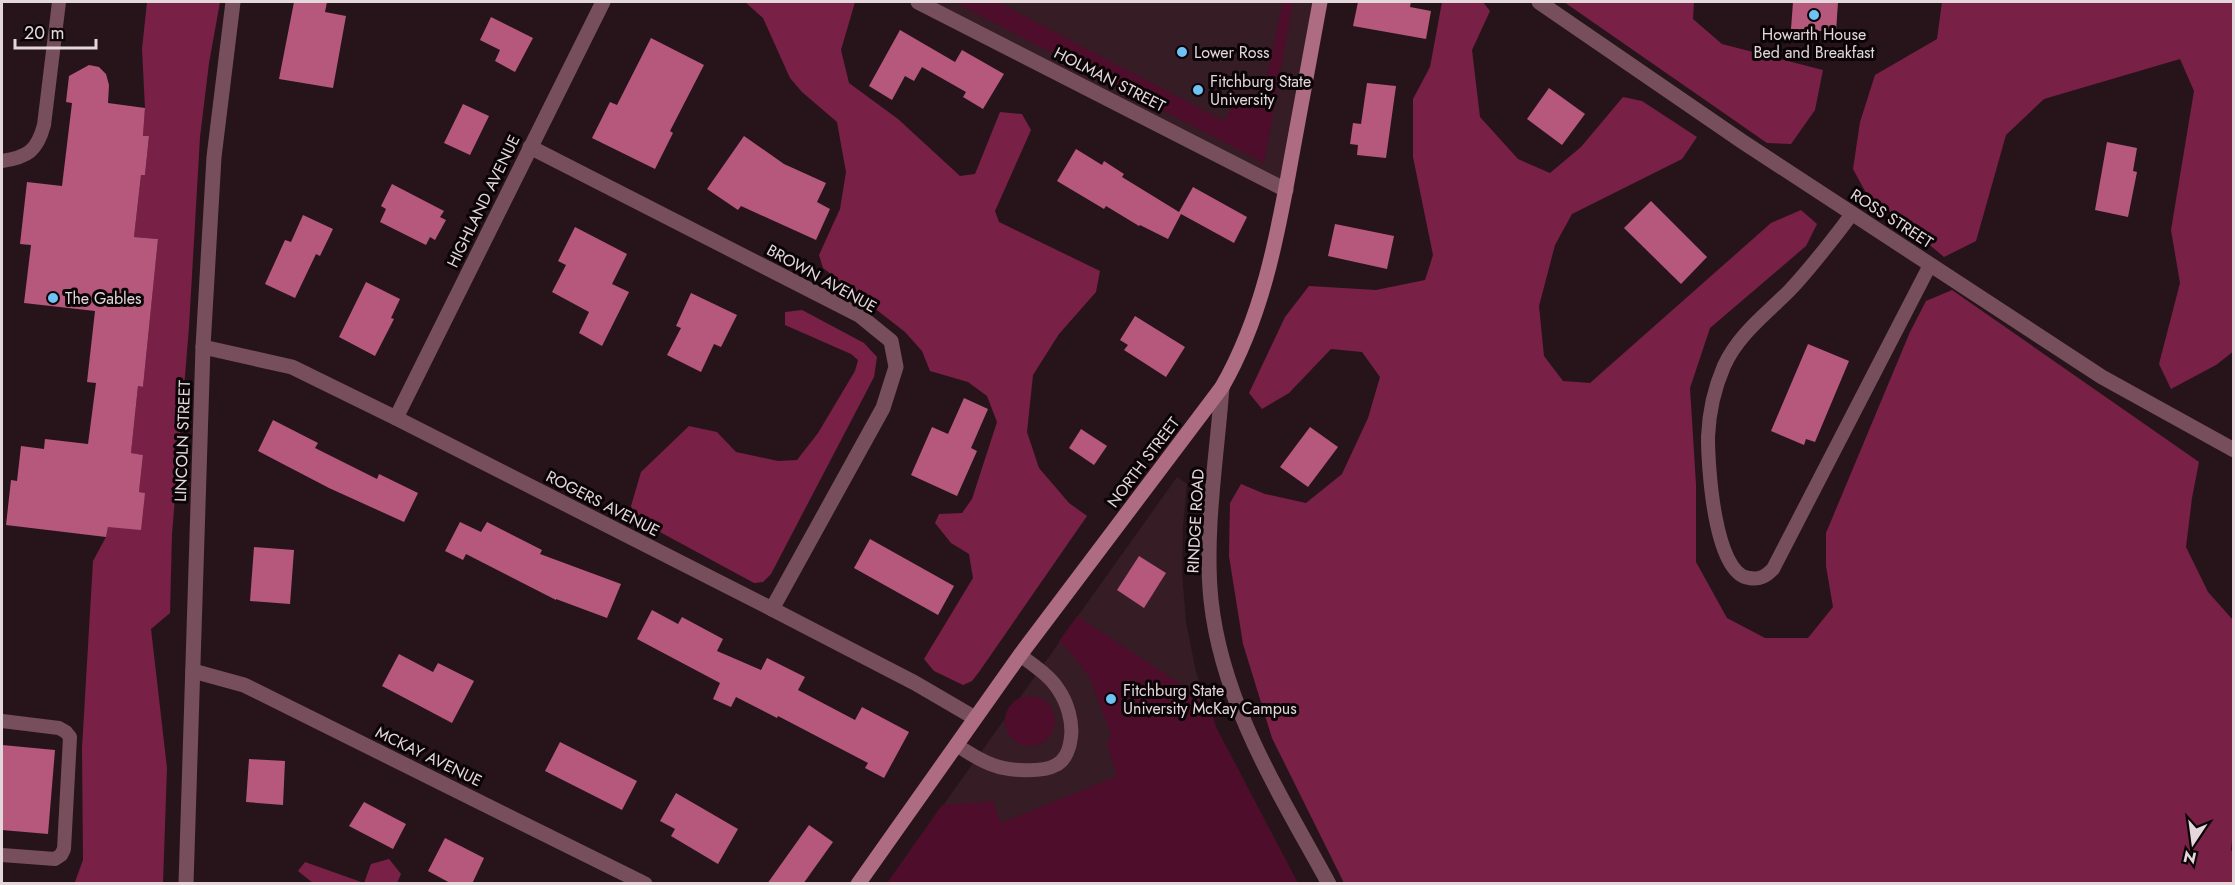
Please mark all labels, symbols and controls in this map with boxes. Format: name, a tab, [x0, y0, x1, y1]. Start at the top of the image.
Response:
marker: Howarth House Bed and Breakfast	[1807, 8, 1821, 22]
scale bar	[15, 12, 96, 50]
text: 20 m	[24, 20, 64, 46]
place label: Howarth House Bed and Breakfast	[1754, 23, 1875, 64]
street label: HOLMAN STREET	[1050, 41, 1170, 118]
place label: Lower Ross	[1194, 41, 1269, 64]
marker: Lower Ross	[1175, 45, 1189, 59]
place label: Fitchburg State University	[1210, 70, 1311, 111]
marker: Fitchburg State University	[1191, 83, 1205, 97]
street label: HIGHLAND AVENUE	[441, 131, 526, 271]
street label: ROSS STREET	[1846, 183, 1938, 254]
street label: BROWN AVENUE	[763, 239, 881, 318]
place label: The Gables	[65, 287, 141, 310]
marker: The Gables	[46, 291, 60, 305]
street label: LINCOLN STREET	[169, 379, 196, 502]
street label: NORTH STREET	[1102, 412, 1185, 512]
street label: ROGERS AVENUE	[542, 465, 664, 542]
street label: RINDGE ROAD	[1181, 468, 1210, 574]
place label: Fitchburg State University McKay Campus	[1123, 679, 1297, 720]
marker: Fitchburg State University McKay Campus	[1104, 692, 1118, 706]
street label: MCKAY AVENUE	[372, 721, 486, 792]
north arrow	[2163, 813, 2223, 873]
text: N	[2181, 844, 2199, 870]

